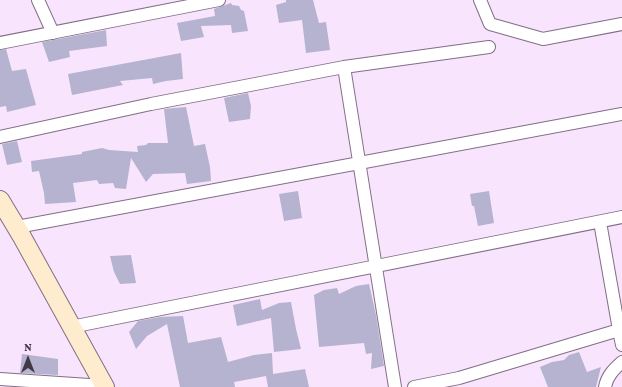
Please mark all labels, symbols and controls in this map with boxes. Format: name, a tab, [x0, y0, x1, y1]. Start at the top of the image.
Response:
north arrow	[8, 339, 48, 379]
text: N	[24, 341, 32, 353]

